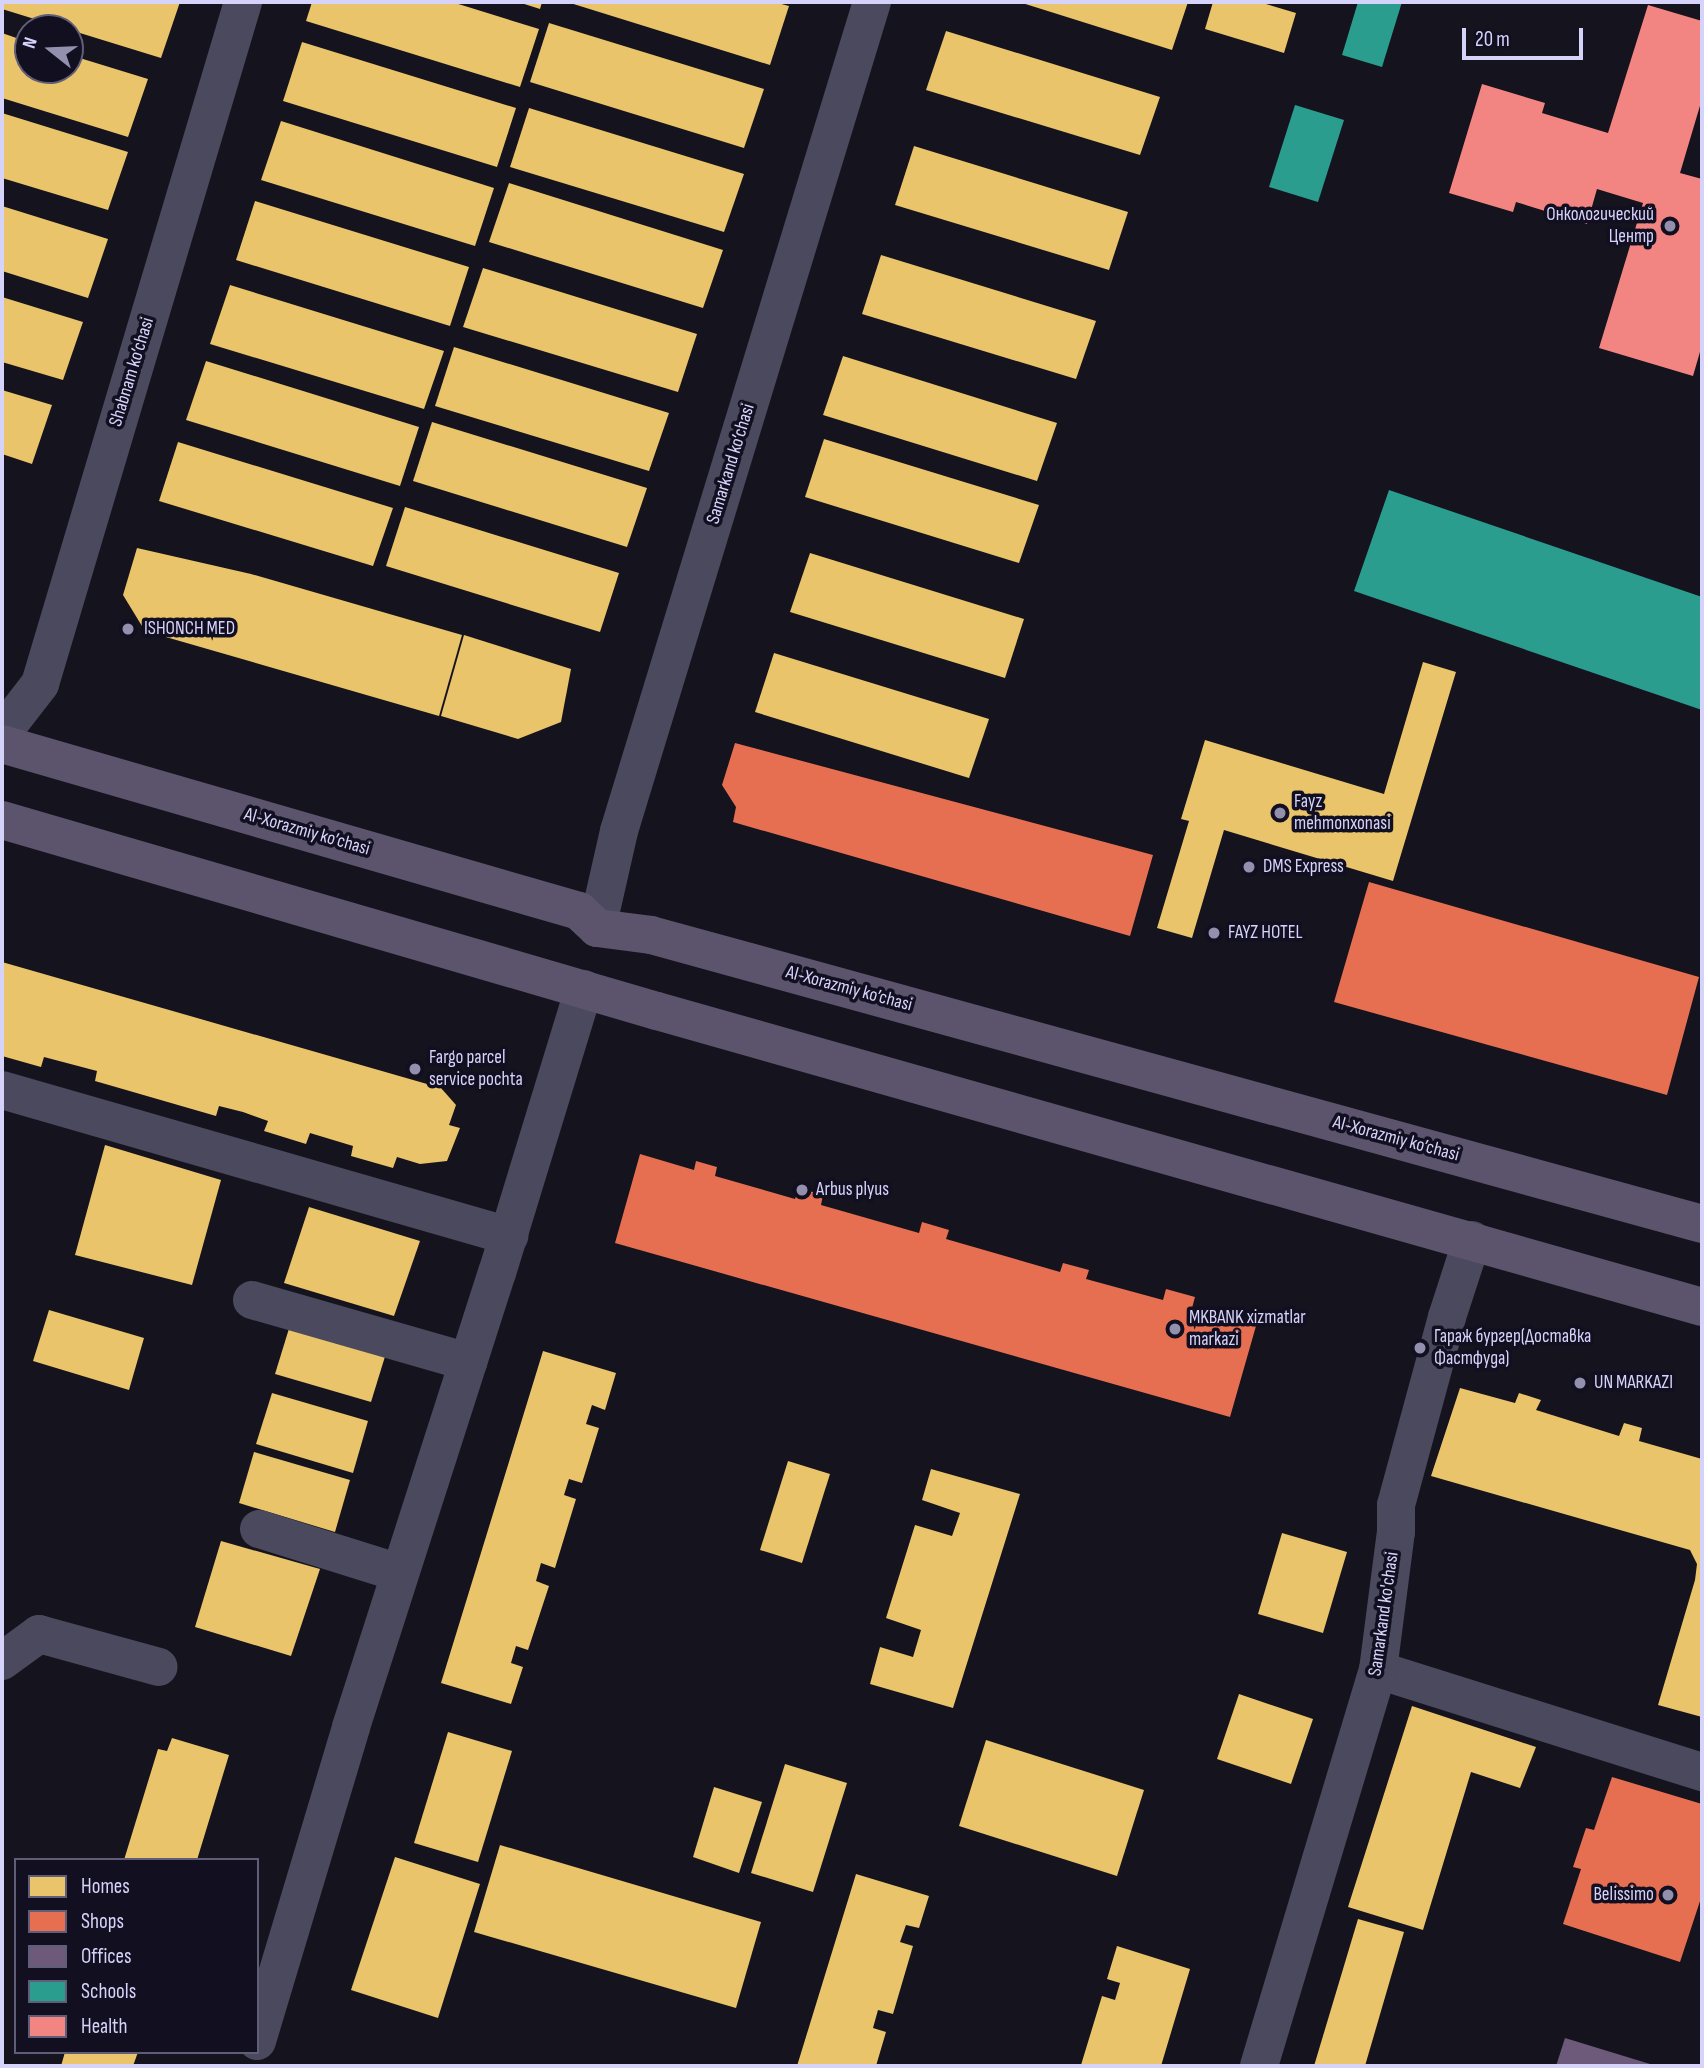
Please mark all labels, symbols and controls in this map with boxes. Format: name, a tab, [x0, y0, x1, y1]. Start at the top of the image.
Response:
north arrow	[14, 14, 84, 84]
scale bar	[1466, 14, 1587, 58]
text: 20 m	[1475, 27, 1510, 52]
text: N	[18, 35, 43, 51]
place label: Онкологический Центр	[1546, 204, 1654, 248]
marker: Онкологический Центр	[1660, 216, 1680, 236]
street label: Shabnam ko’chasi	[105, 315, 159, 429]
street label: Samarkand ko’chasi	[702, 401, 760, 527]
place label: ISHONCH MED	[144, 618, 235, 640]
marker: ISHONCH MED	[118, 619, 138, 639]
place label: Fayz mehmonxonasi	[1294, 791, 1391, 835]
street label: Al-Xorazmiy ko’chasi	[241, 803, 373, 861]
marker: Fayz mehmonxonasi	[1272, 805, 1288, 821]
place label: DMS Express	[1263, 856, 1344, 878]
marker: DMS Express	[1241, 859, 1257, 875]
place label: FAYZ HOTEL	[1228, 922, 1302, 944]
marker: FAYZ HOTEL	[1206, 925, 1222, 941]
street label: Al-Xorazmiy ko’chasi	[783, 961, 915, 1017]
place label: Fargo parcel service pochta	[429, 1047, 523, 1091]
marker: Fargo parcel service pochta	[407, 1061, 423, 1077]
street label: Al-Xorazmiy ko’chasi	[1330, 1111, 1462, 1167]
place label: Arbus plyus	[816, 1179, 889, 1201]
marker: Arbus plyus	[794, 1182, 810, 1198]
place label: MKBANK xizmatlar markazi	[1189, 1307, 1306, 1351]
marker: MKBANK xizmatlar markazi	[1167, 1321, 1183, 1337]
place label: Гараж бургер(Доставка Фастфуда)	[1434, 1326, 1591, 1370]
marker: Гараж бургер(Доставка Фастфуда)	[1412, 1340, 1428, 1356]
place label: UN MARKAZI	[1594, 1372, 1673, 1394]
marker: UN MARKAZI	[1572, 1375, 1588, 1391]
street label: Samarkand ko'chasi	[1364, 1550, 1404, 1678]
legend	[14, 1858, 259, 2054]
text: Homes	[81, 1874, 130, 1899]
place label: Belissimo	[1593, 1884, 1654, 1906]
marker: Belissimo	[1660, 1887, 1676, 1903]
text: Shops	[81, 1909, 124, 1934]
text: Offices	[81, 1944, 132, 1969]
text: Schools	[81, 1979, 136, 2004]
text: Health	[81, 2014, 128, 2039]

